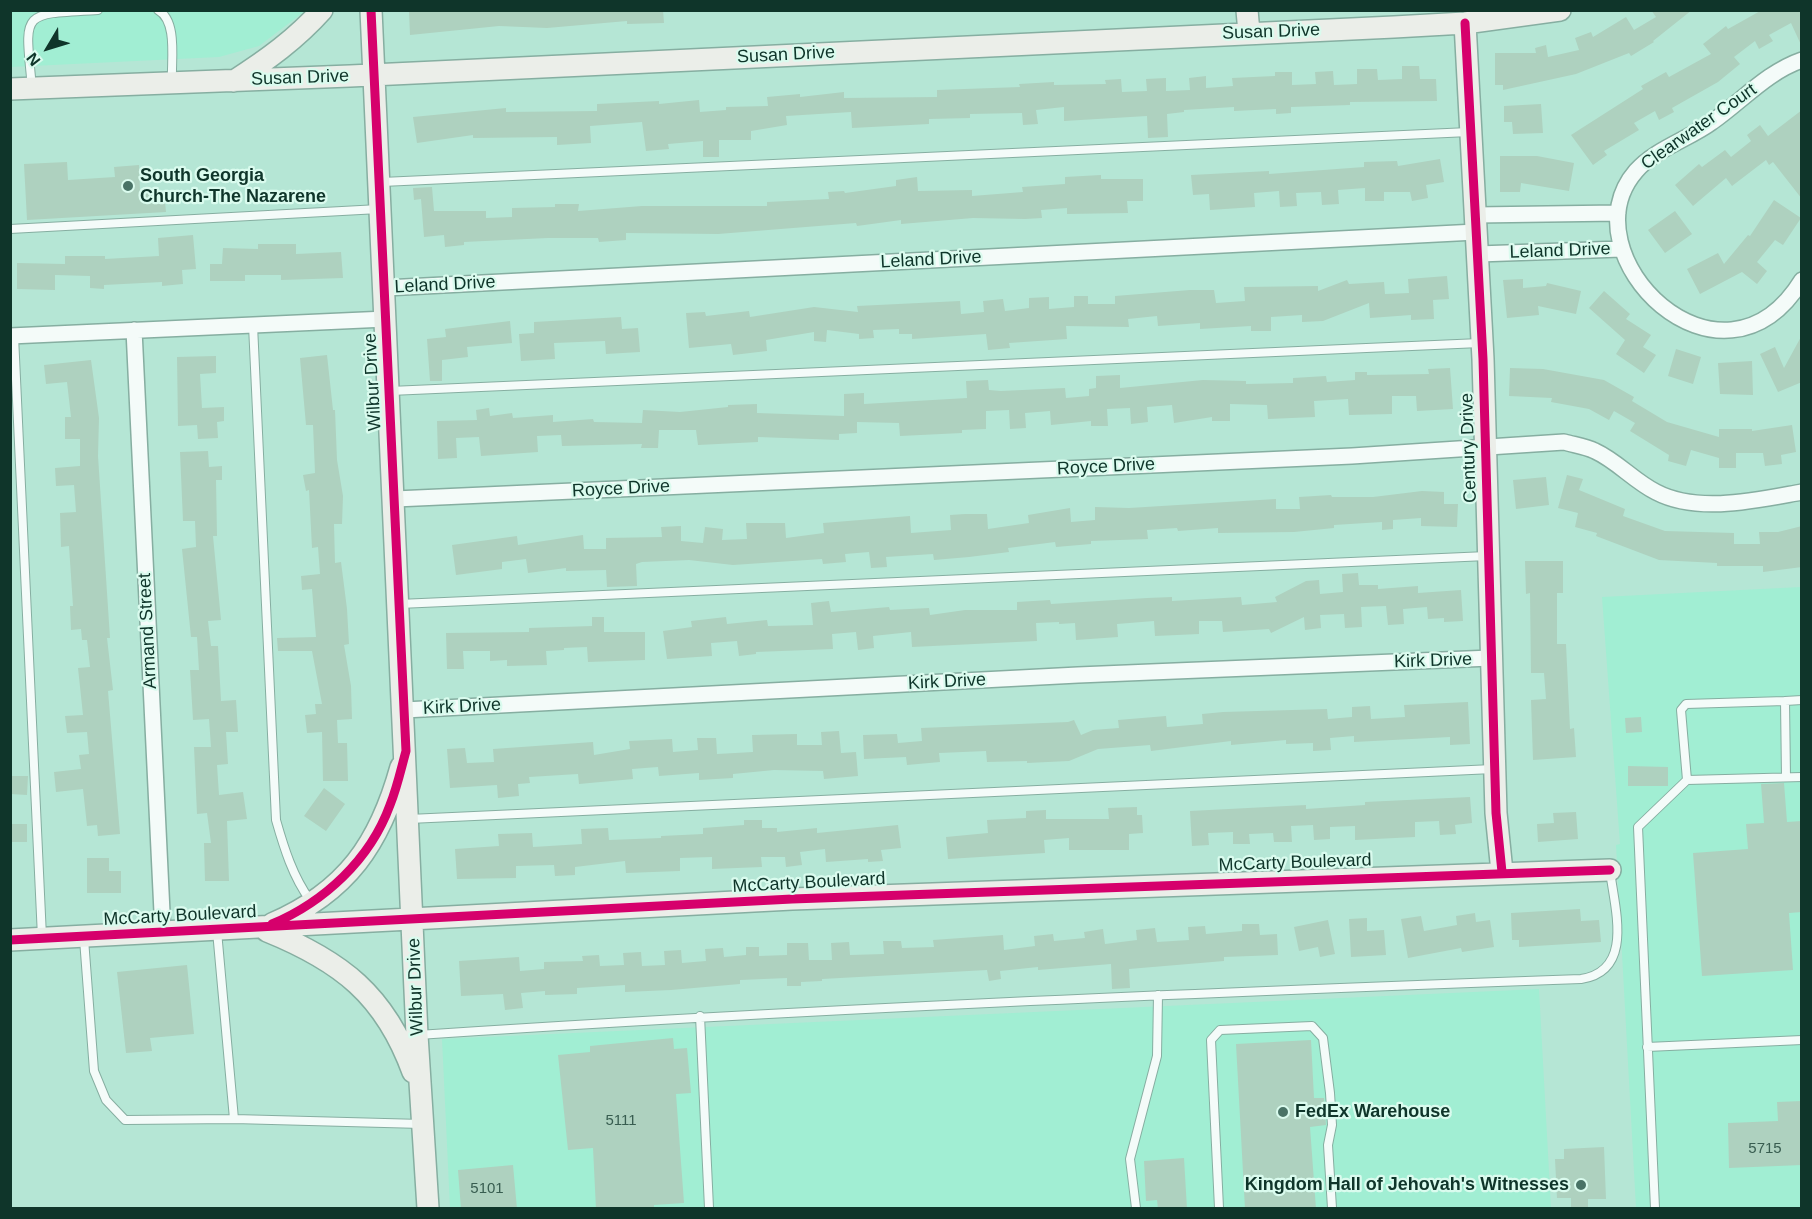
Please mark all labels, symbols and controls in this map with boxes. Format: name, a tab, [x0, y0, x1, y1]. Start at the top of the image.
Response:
north arrow	[18, 18, 78, 78]
street label: Susan Drive	[1222, 19, 1320, 45]
street label: Susan Drive	[736, 42, 836, 68]
text: N	[23, 50, 44, 69]
street label: Susan Drive	[251, 65, 349, 91]
street label: Clearwater Court	[1637, 79, 1761, 175]
place label: South Georgia Church-The Nazarene	[140, 165, 326, 207]
marker: South Georgia Church-The Nazarene	[121, 179, 135, 193]
street label: Leland Drive	[1509, 238, 1611, 264]
street label: Leland Drive	[880, 247, 982, 273]
street label: Leland Drive	[394, 272, 496, 298]
street label: Wilbur Drive	[360, 332, 386, 432]
street label: Century Drive	[1456, 393, 1482, 503]
street label: Royce Drive	[1056, 454, 1156, 480]
street label: Royce Drive	[571, 476, 671, 502]
street label: Armand Street	[134, 572, 162, 690]
street label: Kirk Drive	[1394, 649, 1472, 673]
street label: Kirk Drive	[907, 669, 987, 695]
street label: Kirk Drive	[422, 694, 502, 720]
street label: McCarty Boulevard	[1218, 850, 1372, 876]
street label: McCarty Boulevard	[732, 868, 886, 898]
street label: McCarty Boulevard	[103, 901, 257, 931]
street label: Wilbur Drive	[403, 938, 429, 1036]
place label: FedEx Warehouse	[1295, 1101, 1450, 1123]
marker: FedEx Warehouse	[1276, 1105, 1290, 1119]
house number: 5111	[605, 1112, 637, 1130]
house number: 5715	[1748, 1140, 1782, 1158]
place label: Kingdom Hall of Jehovah's Witnesses	[1245, 1174, 1569, 1196]
marker: Kingdom Hall of Jehovah's Witnesses	[1574, 1178, 1588, 1192]
house number: 5101	[470, 1180, 504, 1198]

